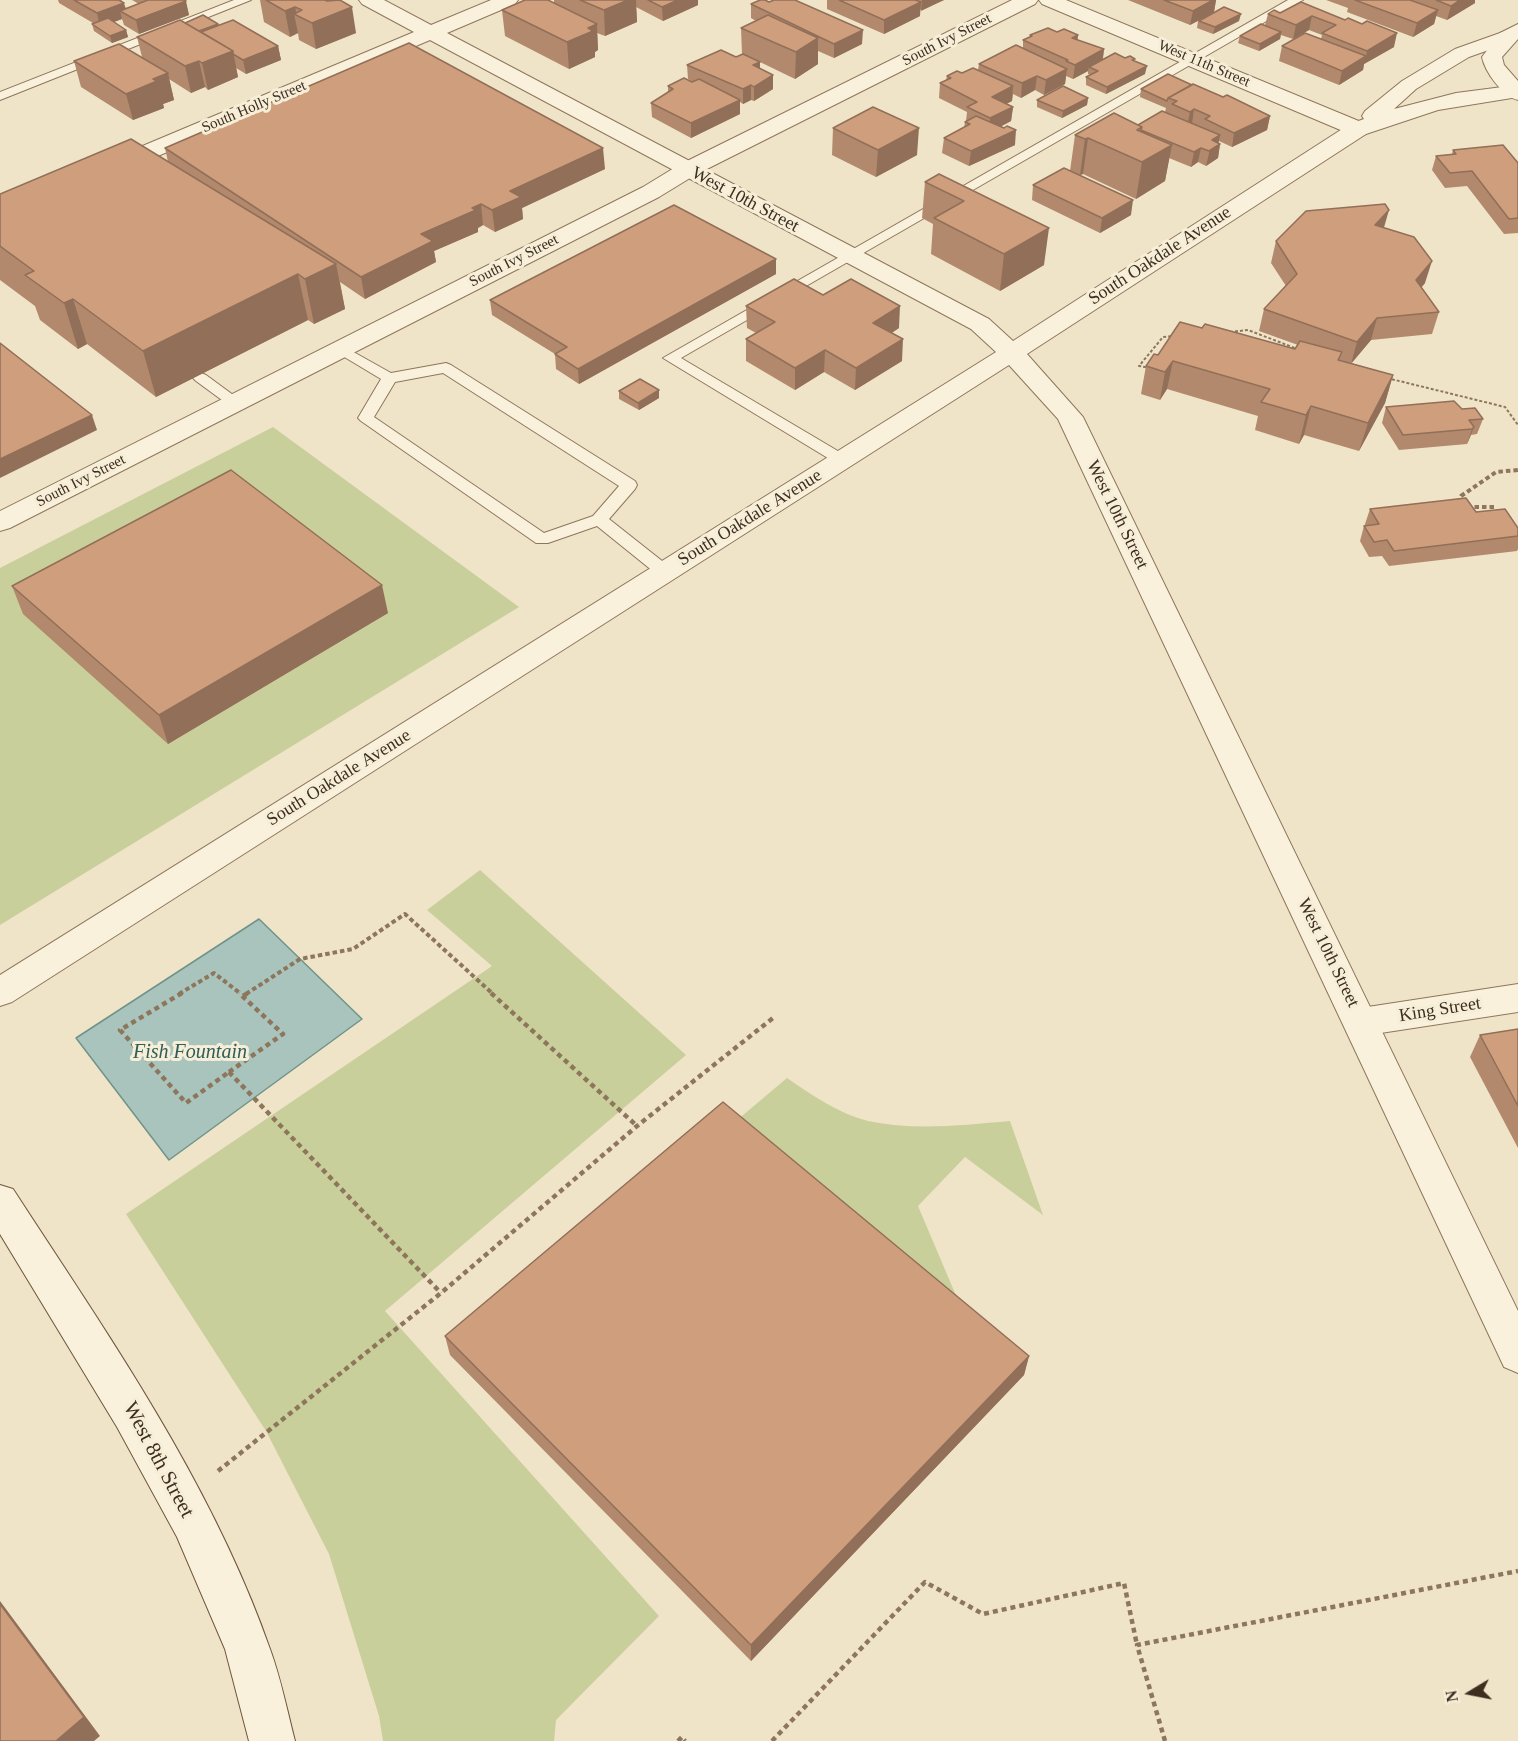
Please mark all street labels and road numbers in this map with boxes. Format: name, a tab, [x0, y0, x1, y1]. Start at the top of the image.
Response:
street label: South Ivy Street	[899, 10, 995, 70]
street label: West 11th Street	[1155, 37, 1253, 91]
street label: South Holly Street	[199, 77, 309, 137]
street label: West 10th Street	[688, 163, 802, 237]
street label: South Oakdale Avenue	[1085, 202, 1235, 310]
street label: South Ivy Street	[466, 231, 562, 291]
street label: South Ivy Street	[33, 451, 129, 511]
street label: West 10th Street	[1081, 457, 1153, 573]
street label: South Oakdale Avenue	[674, 465, 826, 571]
street label: South Oakdale Avenue	[263, 725, 415, 831]
street label: West 10th Street	[1292, 895, 1364, 1011]
street label: King Street	[1398, 993, 1482, 1027]
street label: West 8th Street	[117, 1398, 199, 1522]

